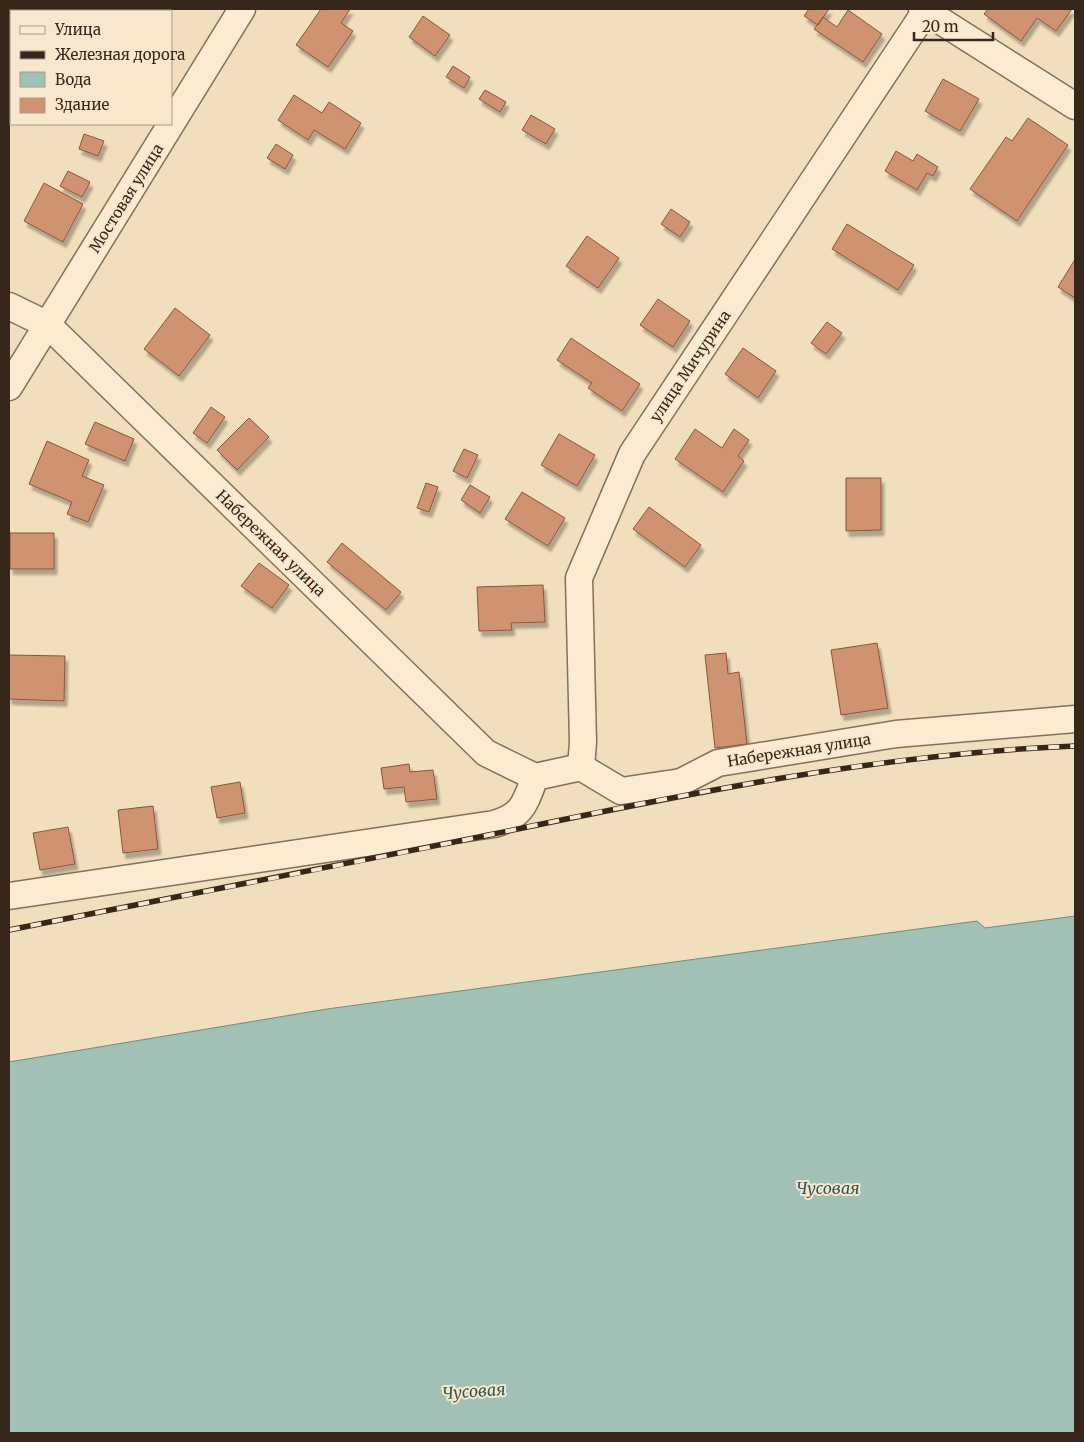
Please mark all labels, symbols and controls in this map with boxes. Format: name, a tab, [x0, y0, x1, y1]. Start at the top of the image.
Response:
legend	[10, 10, 172, 125]
scale bar	[914, 10, 993, 42]
text: 20 m	[922, 17, 959, 36]
text: Улица	[54, 20, 101, 39]
text: Железная дорога	[55, 45, 185, 64]
text: Вода	[55, 70, 91, 89]
text: Здание	[55, 95, 109, 114]
street label: Мостовая улица	[85, 140, 167, 256]
street label: улица Мичурина	[646, 306, 734, 426]
street label: Набережная улица	[212, 486, 330, 600]
street label: Набережная улица	[726, 729, 872, 771]
water label: Чусовая	[797, 1178, 859, 1198]
water label: Чусовая	[442, 1379, 506, 1403]

